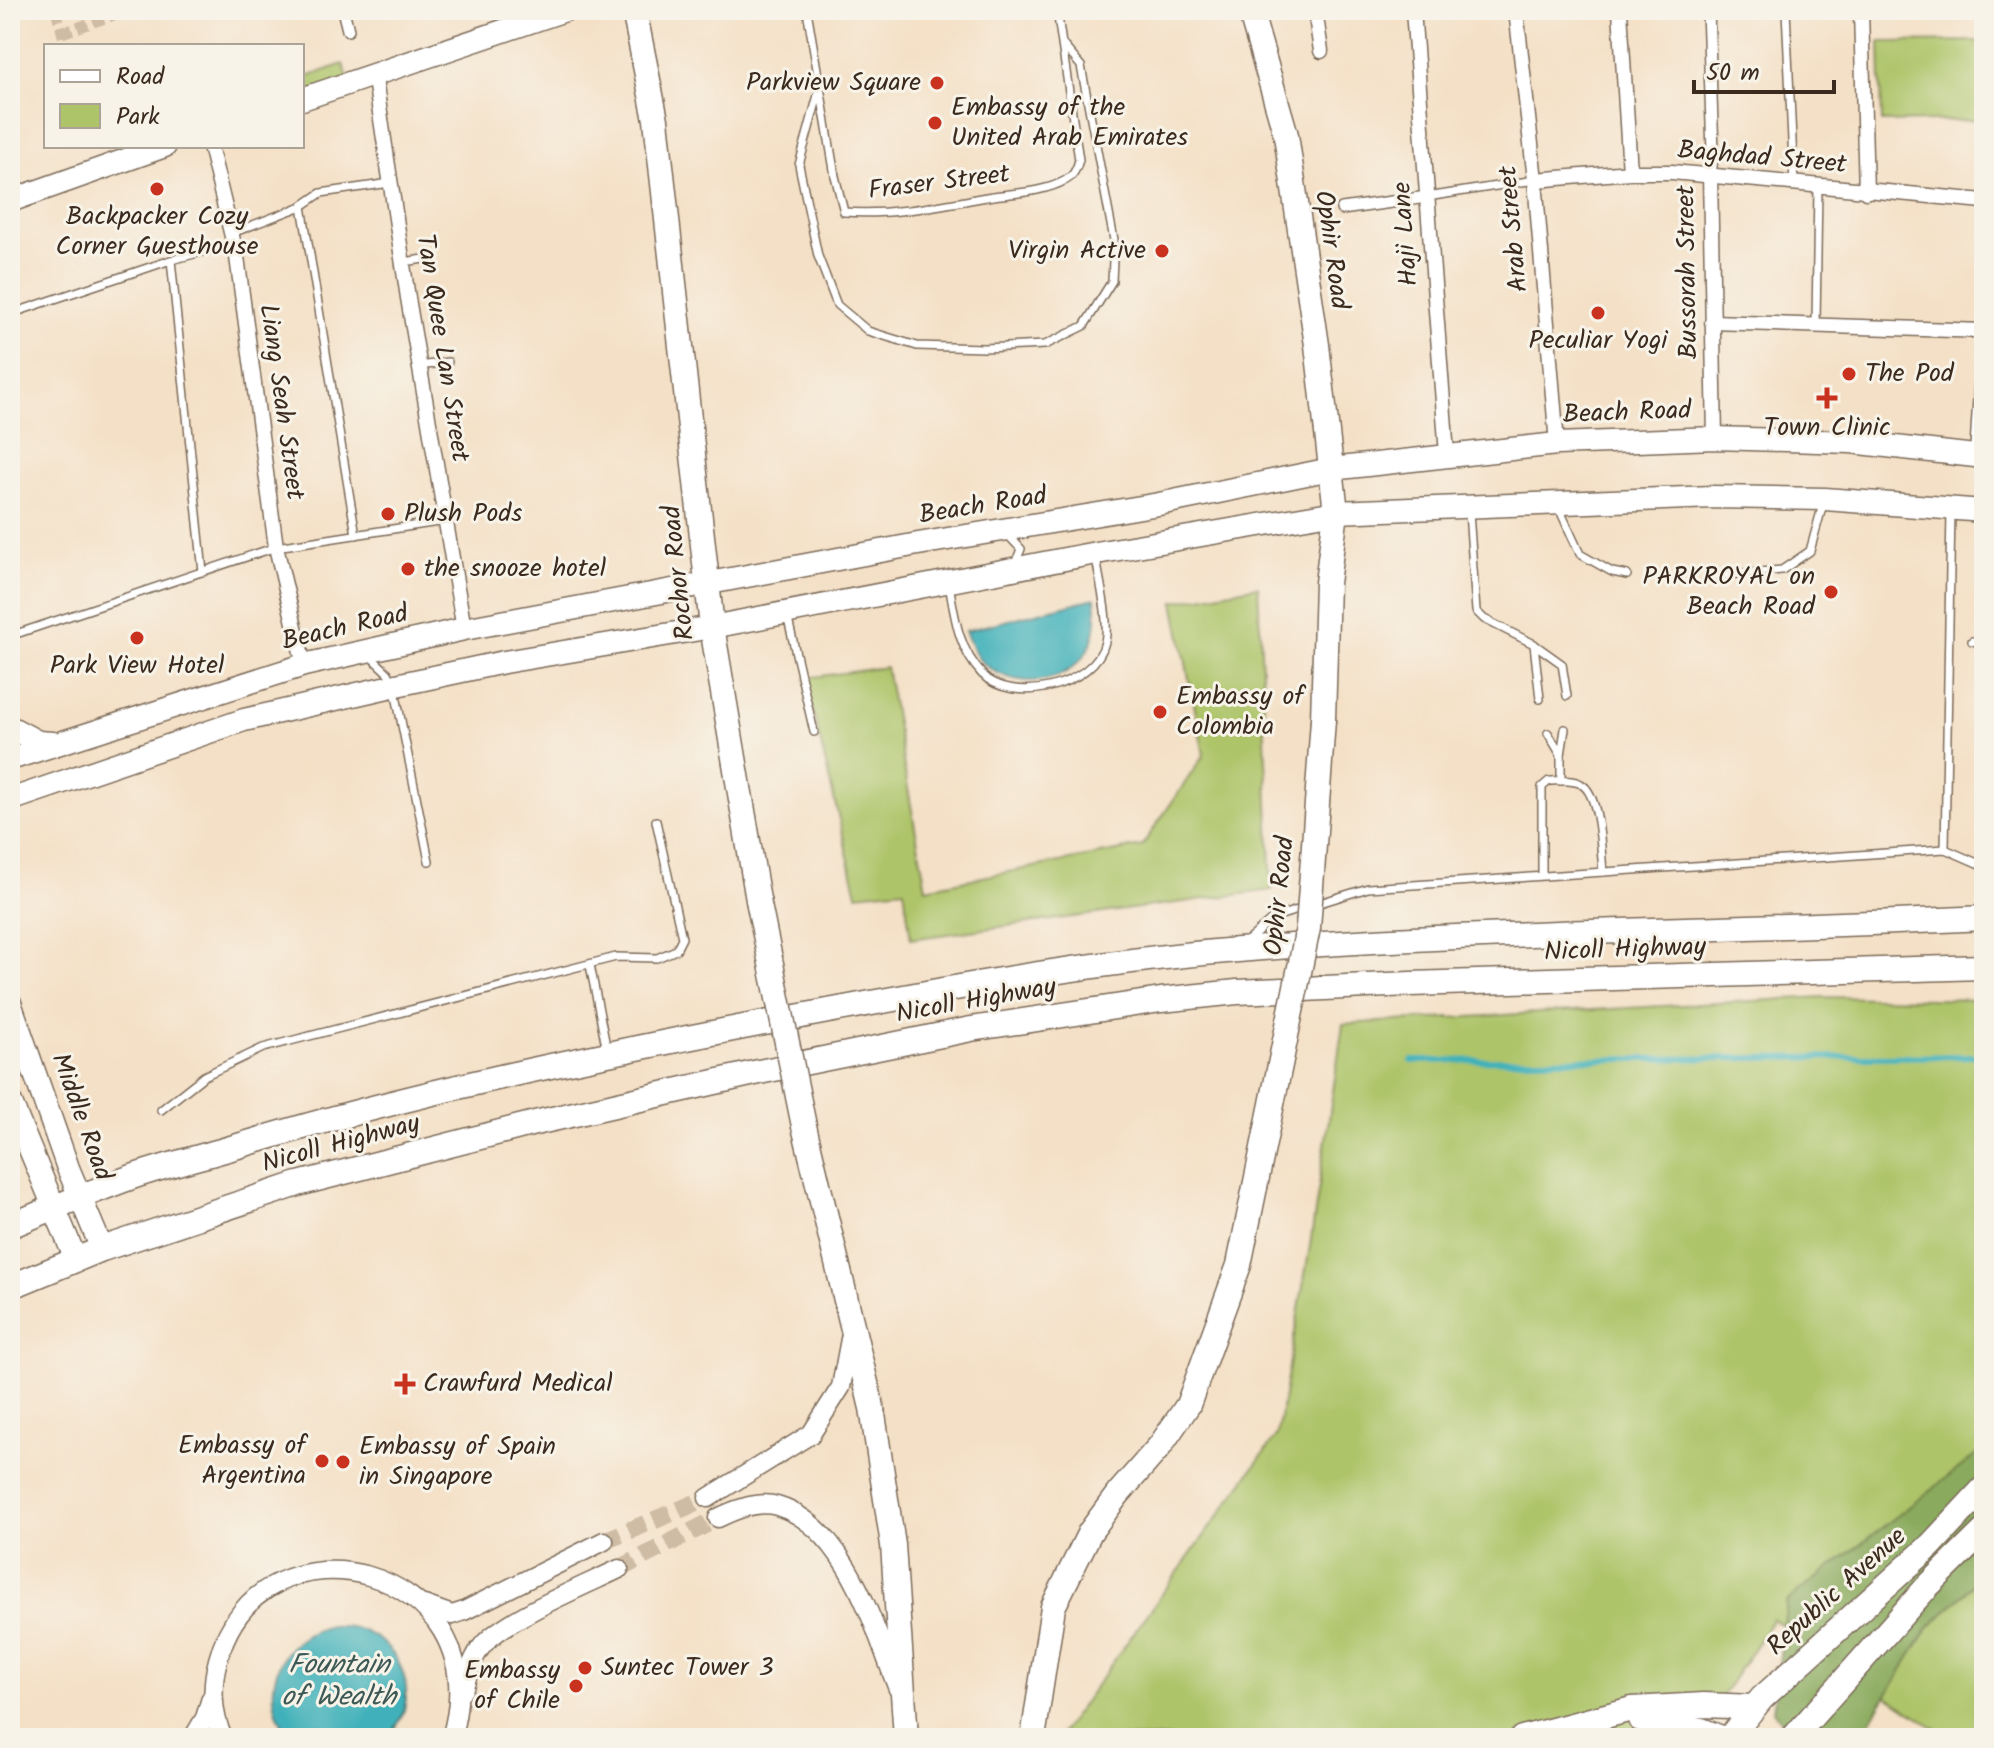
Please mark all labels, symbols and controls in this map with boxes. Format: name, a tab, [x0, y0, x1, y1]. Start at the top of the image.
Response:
legend	[44, 44, 304, 148]
scale bar	[1694, 44, 1834, 94]
text: 50 m	[1706, 54, 1760, 93]
text: Road	[116, 58, 165, 97]
place label: Parkview Square	[746, 62, 921, 104]
marker: Parkview Square	[928, 74, 946, 92]
place label: Embassy of the United Arab Emirates	[951, 87, 1188, 159]
text: Park	[116, 98, 160, 137]
marker: Embassy of the United Arab Emirates	[926, 114, 944, 132]
street label: Baghdad Street	[1676, 130, 1849, 186]
street label: Fraser Street	[866, 153, 1013, 213]
street label: Arab Street	[1487, 163, 1540, 294]
marker: Backpacker Cozy Corner Guesthouse	[148, 180, 166, 198]
street label: Haji Lane	[1381, 180, 1431, 288]
street label: Bussorah Street	[1665, 184, 1711, 359]
street label: Ophir Road	[1302, 188, 1360, 313]
place label: Backpacker Cozy Corner Guesthouse	[56, 196, 259, 268]
place label: Virgin Active	[1008, 230, 1146, 272]
street label: Tan Quee Lan Street	[403, 231, 481, 466]
marker: Virgin Active	[1153, 242, 1171, 260]
street label: Liang Seah Street	[246, 301, 316, 503]
marker: Peculiar Yogi	[1589, 304, 1607, 322]
place label: Peculiar Yogi	[1529, 320, 1669, 362]
place label: The Pod	[1865, 353, 1955, 395]
marker: The Pod	[1840, 365, 1858, 383]
marker: Town Clinic	[1816, 387, 1838, 409]
street label: Beach Road	[1562, 390, 1693, 436]
place label: Town Clinic	[1763, 407, 1891, 449]
street label: Beach Road	[916, 475, 1051, 537]
place label: Plush Pods	[404, 493, 522, 535]
street label: Rochor Road	[651, 502, 707, 643]
marker: Plush Pods	[379, 505, 397, 523]
place label: the snooze hotel	[424, 548, 606, 590]
place label: PARKROYAL on Beach Road	[1642, 556, 1816, 628]
marker: the snooze hotel	[399, 560, 417, 578]
marker: PARKROYAL on Beach Road	[1822, 583, 1840, 601]
street label: Beach Road	[278, 593, 413, 663]
marker: Park View Hotel	[128, 629, 146, 647]
place label: Park View Hotel	[50, 645, 224, 687]
place label: Embassy of Colombia	[1176, 676, 1306, 748]
marker: Embassy of Colombia	[1151, 703, 1169, 721]
street label: Ophir Road	[1253, 833, 1307, 958]
street label: Nicoll Highway	[1543, 926, 1708, 974]
street label: Nicoll Highway	[893, 966, 1060, 1036]
street label: Middle Road	[38, 1047, 124, 1188]
street label: Nicoll Highway	[257, 1103, 425, 1185]
place label: Crawfurd Medical	[423, 1363, 613, 1405]
marker: Crawfurd Medical	[394, 1373, 416, 1395]
place label: Embassy of Argentina	[178, 1425, 308, 1497]
place label: Embassy of Spain in Singapore	[359, 1426, 556, 1498]
marker: Embassy of Argentina	[313, 1452, 331, 1470]
marker: Embassy of Spain in Singapore	[334, 1453, 352, 1471]
street label: Republic Avenue	[1757, 1517, 1917, 1667]
water label: Fountain of Wealth	[282, 1643, 398, 1720]
place label: Suntec Tower 3	[601, 1647, 774, 1689]
place label: Embassy of Chile	[464, 1650, 561, 1722]
marker: Suntec Tower 3	[576, 1659, 594, 1677]
marker: Embassy of Chile	[567, 1677, 585, 1695]

